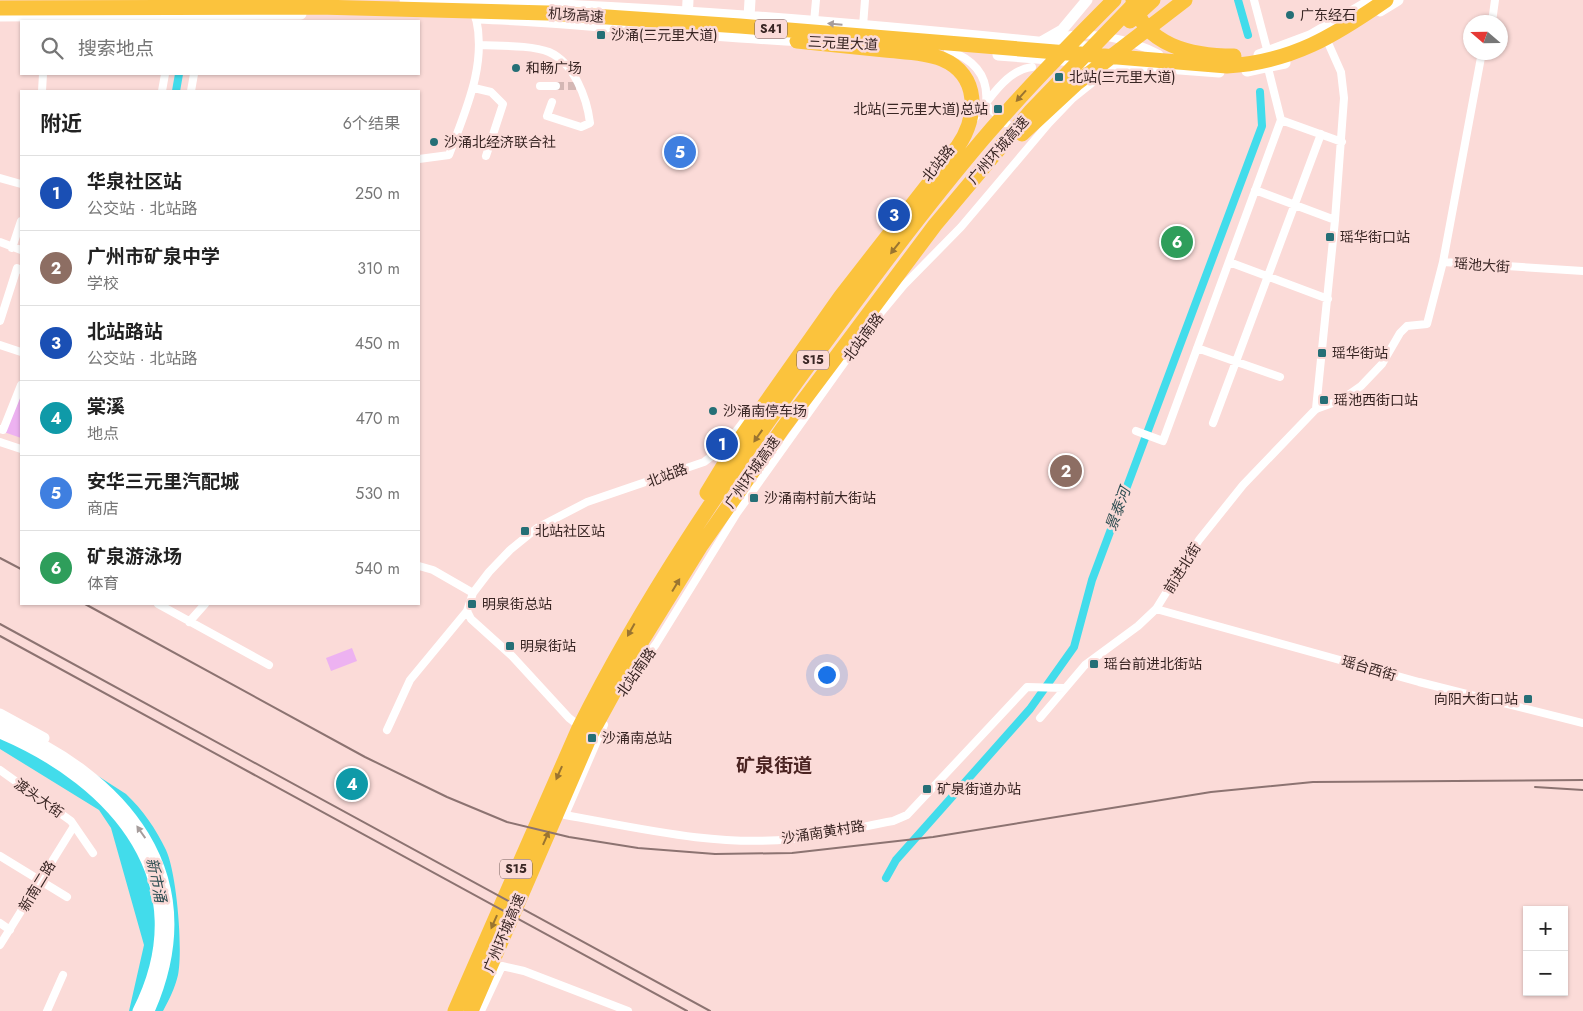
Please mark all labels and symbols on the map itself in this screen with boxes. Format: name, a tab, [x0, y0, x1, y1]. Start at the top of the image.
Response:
street label: 机场高速	[547, 3, 605, 27]
place label: 广东经石	[1300, 5, 1356, 25]
marker: 广东经石	[1284, 9, 1296, 21]
north arrow	[1463, 15, 1508, 60]
road number: S41	[755, 20, 787, 38]
one-way arrow	[827, 20, 843, 28]
place label: 沙涌(三元里大道)	[611, 25, 718, 45]
marker: 沙涌(三元里大道)	[595, 29, 607, 41]
street label: 三元里大道	[808, 31, 878, 55]
place label: 和畅广场	[526, 58, 582, 78]
marker: 和畅广场	[510, 62, 522, 74]
place label: 北站(三元里大道)	[1069, 67, 1176, 87]
marker: 北站(三元里大道)	[1053, 71, 1065, 83]
one-way arrow	[1015, 90, 1027, 102]
place label: 北站(三元里大道)总站	[853, 99, 988, 119]
marker: 北站(三元里大道)总站	[992, 103, 1004, 115]
street label: 广州环城高速	[963, 112, 1033, 188]
place label: 沙涌北经济联合社	[444, 132, 556, 152]
pin: 5	[664, 133, 696, 171]
marker: 沙涌北经济联合社	[428, 136, 440, 148]
street label: 北站路	[917, 140, 959, 186]
pin: 3	[878, 196, 910, 234]
pin: 6	[1161, 223, 1193, 261]
place label: 瑶华街口站	[1340, 227, 1410, 247]
marker: 瑶华街口站	[1324, 231, 1336, 243]
one-way arrow	[889, 241, 900, 254]
street label: 瑶池大街	[1453, 253, 1511, 277]
street label: 北站南路	[838, 309, 888, 365]
place label: 瑶华街站	[1332, 343, 1388, 363]
marker: 瑶华街站	[1316, 347, 1328, 359]
road number: S15	[797, 350, 829, 370]
place label: 瑶池西街口站	[1334, 390, 1418, 410]
marker: 瑶池西街口站	[1318, 394, 1330, 406]
place label: 沙涌南停车场	[723, 401, 807, 421]
marker: 沙涌南停车场	[707, 405, 719, 417]
pin: 1	[706, 425, 738, 463]
one-way arrow	[753, 429, 763, 443]
street label: 广州环城高速	[720, 432, 784, 512]
pin: 2	[1050, 452, 1082, 490]
street label: 北站路	[644, 458, 690, 492]
water label: 景泰河	[1100, 481, 1137, 534]
place label: 沙涌南村前大街站	[764, 488, 876, 508]
marker: 沙涌南村前大街站	[748, 492, 760, 504]
place label: 北站社区站	[535, 521, 605, 541]
marker: 北站社区站	[519, 525, 531, 537]
street label: 前进北街	[1159, 539, 1205, 597]
one-way arrow	[671, 579, 680, 592]
place label: 明泉街总站	[482, 594, 552, 614]
marker: 明泉街总站	[466, 598, 478, 610]
one-way arrow	[627, 623, 635, 638]
place label: 明泉街站	[520, 636, 576, 656]
marker: 明泉街站	[504, 640, 516, 652]
street label: 北站南路	[612, 643, 660, 701]
street label: 瑶台西街	[1339, 651, 1399, 685]
place label: 瑶台前进北街站	[1104, 654, 1202, 674]
marker: 瑶台前进北街站	[1088, 658, 1100, 670]
your location	[814, 662, 840, 688]
place label: 向阳大街口站	[1434, 689, 1518, 709]
marker: 向阳大街口站	[1522, 693, 1534, 705]
place label: 沙涌南总站	[602, 728, 672, 748]
marker: 沙涌南总站	[586, 732, 598, 744]
district label: 矿泉街道	[736, 752, 812, 779]
pin: 4	[336, 765, 368, 803]
one-way arrow	[555, 766, 563, 780]
street label: 渡头大街	[10, 774, 68, 822]
place label: 矿泉街道办站	[937, 779, 1021, 799]
marker: 矿泉街道办站	[921, 783, 933, 795]
street label: 沙涌南黄村路	[780, 816, 866, 848]
one-way arrow	[136, 825, 146, 838]
one-way arrow	[542, 831, 550, 845]
water label: 新市涌	[141, 856, 172, 906]
street label: 新南二路	[14, 857, 60, 915]
road number: S15	[500, 860, 532, 879]
street label: 广州环城高速	[478, 890, 530, 976]
one-way arrow	[489, 915, 497, 929]

